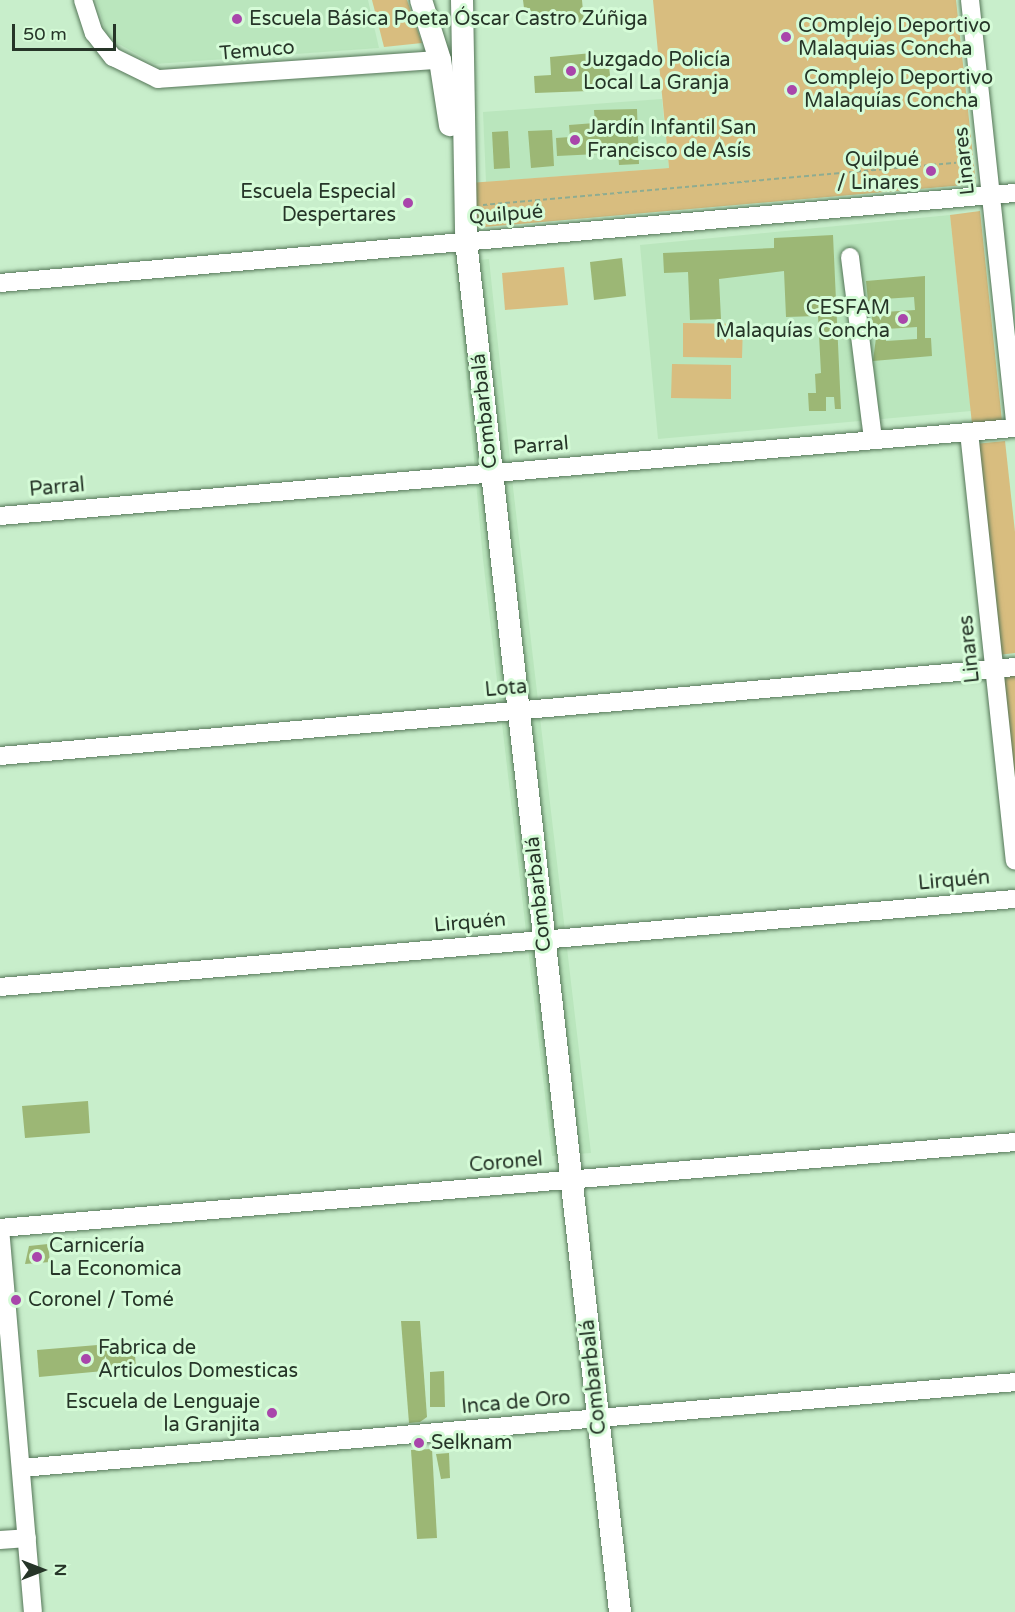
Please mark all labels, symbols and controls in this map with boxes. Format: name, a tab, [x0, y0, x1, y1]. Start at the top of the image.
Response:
place label: Escuela Básica Poeta Óscar Castro Zúñiga	[249, 7, 648, 31]
scale bar	[15, 12, 118, 50]
marker: Escuela Básica Poeta Óscar Castro Zúñiga	[230, 12, 244, 26]
place label: COmplejo Deportivo Malaquias Concha	[798, 14, 991, 61]
text: 50 m	[23, 23, 67, 45]
marker: COmplejo Deportivo Malaquias Concha	[779, 30, 793, 44]
street label: Temuco	[218, 36, 296, 66]
place label: Juzgado Policía Local La Granja	[583, 48, 730, 95]
marker: Juzgado Policía Local La Granja	[564, 64, 578, 78]
place label: Complejo Deportivo Malaquías Concha	[804, 66, 993, 113]
marker: Complejo Deportivo Malaquías Concha	[785, 83, 799, 97]
place label: Jardín Infantil San Francisco de Asís	[587, 116, 756, 163]
street label: Linares	[950, 126, 980, 196]
marker: Jardín Infantil San Francisco de Asís	[568, 133, 582, 147]
place label: Quilpué / Linares	[837, 148, 919, 195]
marker: Quilpué / Linares	[924, 164, 938, 178]
place label: Escuela Especial Despertares	[240, 180, 396, 227]
marker: Escuela Especial Despertares	[401, 196, 415, 210]
street label: Quilpué	[468, 200, 544, 230]
place label: CESFAM Malaquías Concha	[715, 296, 890, 343]
marker: CESFAM Malaquías Concha	[894, 310, 912, 328]
street label: Combarbalá	[467, 352, 503, 470]
street label: Parral	[512, 432, 570, 460]
street label: Parral	[28, 474, 86, 502]
street label: Linares	[955, 614, 985, 684]
street label: Lota	[484, 675, 528, 703]
street label: Combarbalá	[521, 835, 557, 953]
street label: Lirquén	[917, 866, 991, 896]
street label: Lirquén	[433, 908, 507, 938]
street label: Coronel	[468, 1148, 544, 1178]
place label: Carnicería La Economica	[49, 1234, 182, 1281]
marker: Carnicería La Economica	[30, 1250, 44, 1264]
place label: Coronel / Tomé	[28, 1288, 174, 1312]
marker: Coronel / Tomé	[9, 1293, 23, 1307]
street label: Combarbalá	[576, 1318, 612, 1436]
place label: Fabrica de Articulos Domesticas	[98, 1336, 298, 1383]
marker: Fabrica de Articulos Domesticas	[79, 1352, 93, 1366]
street label: Inca de Oro	[460, 1386, 572, 1420]
place label: Escuela de Lenguaje la Granjita	[66, 1390, 260, 1437]
marker: Escuela de Lenguaje la Granjita	[265, 1406, 279, 1420]
place label: Selknam	[431, 1431, 512, 1455]
marker: Selknam	[412, 1436, 426, 1450]
north arrow	[12, 1540, 72, 1600]
text: N	[50, 1564, 70, 1576]

